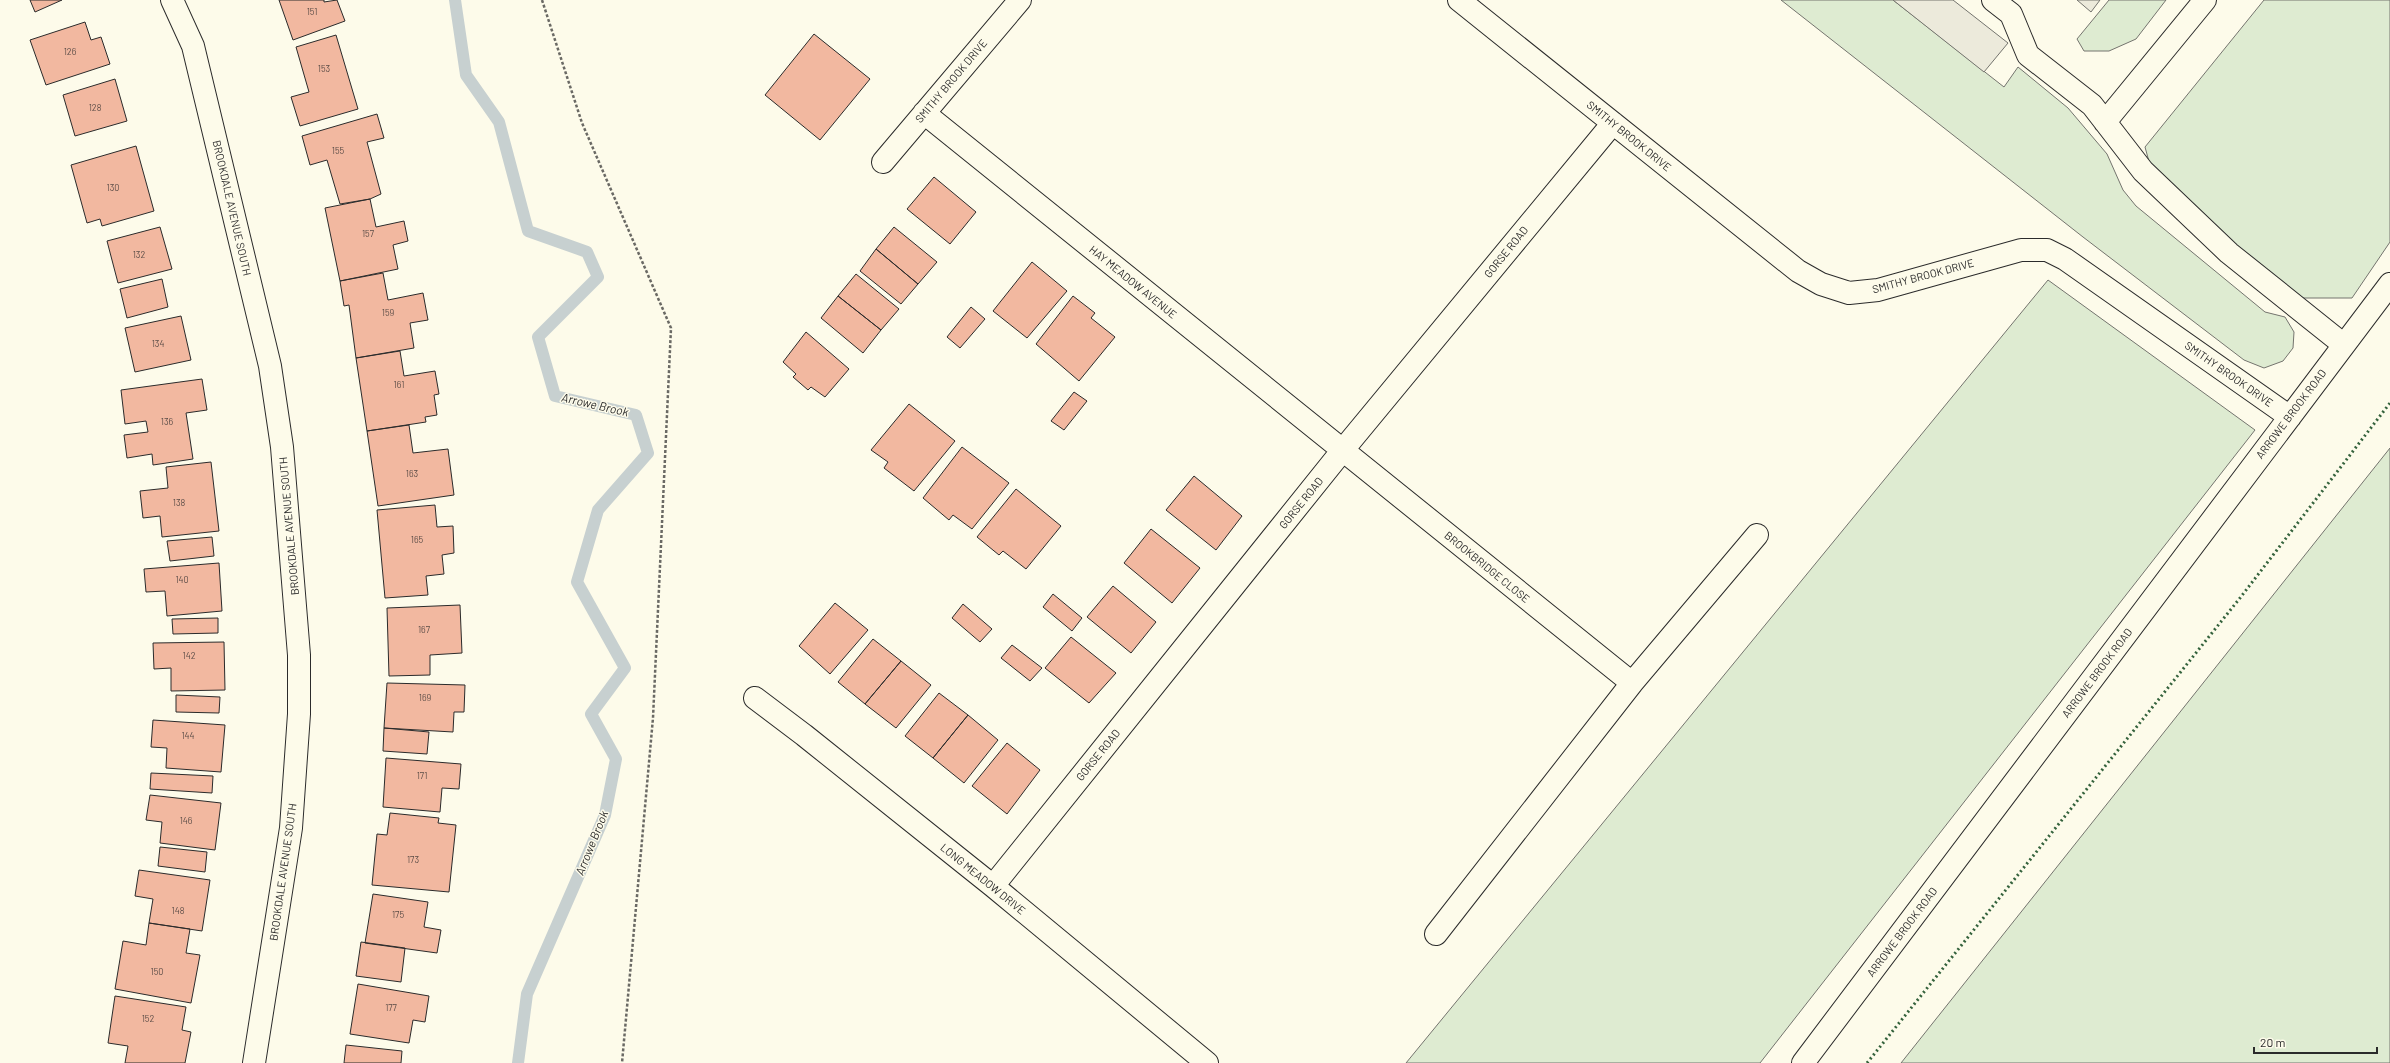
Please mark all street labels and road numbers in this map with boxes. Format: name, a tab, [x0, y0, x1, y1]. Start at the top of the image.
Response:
street label: SMITHY BROOK DRIVE	[912, 36, 989, 125]
street label: SMITHY BROOK DRIVE	[1585, 98, 1674, 174]
street label: BROOKDALE AVENUE SOUTH	[211, 139, 254, 277]
street label: GORSE ROAD	[1481, 223, 1530, 280]
street label: HAY MEADOW AVENUE	[1087, 242, 1180, 321]
street label: SMITHY BROOK DRIVE	[1871, 256, 1975, 295]
street label: SMITHY BROOK DRIVE	[2183, 338, 2276, 409]
street label: ARROWE BROOK ROAD	[2253, 366, 2329, 461]
street label: BROOKDALE AVENUE SOUTH	[276, 456, 301, 596]
street label: GORSE ROAD	[1276, 474, 1325, 531]
street label: BROOKBRIDGE CLOSE	[1442, 528, 1533, 605]
street label: ARROWE BROOK ROAD	[2059, 625, 2135, 720]
street label: GORSE ROAD	[1073, 726, 1122, 783]
street label: BROOKDALE AVENUE SOUTH	[266, 802, 299, 942]
street label: LONG MEADOW DRIVE	[938, 840, 1029, 917]
street label: ARROWE BROOK ROAD	[1864, 884, 1940, 979]

